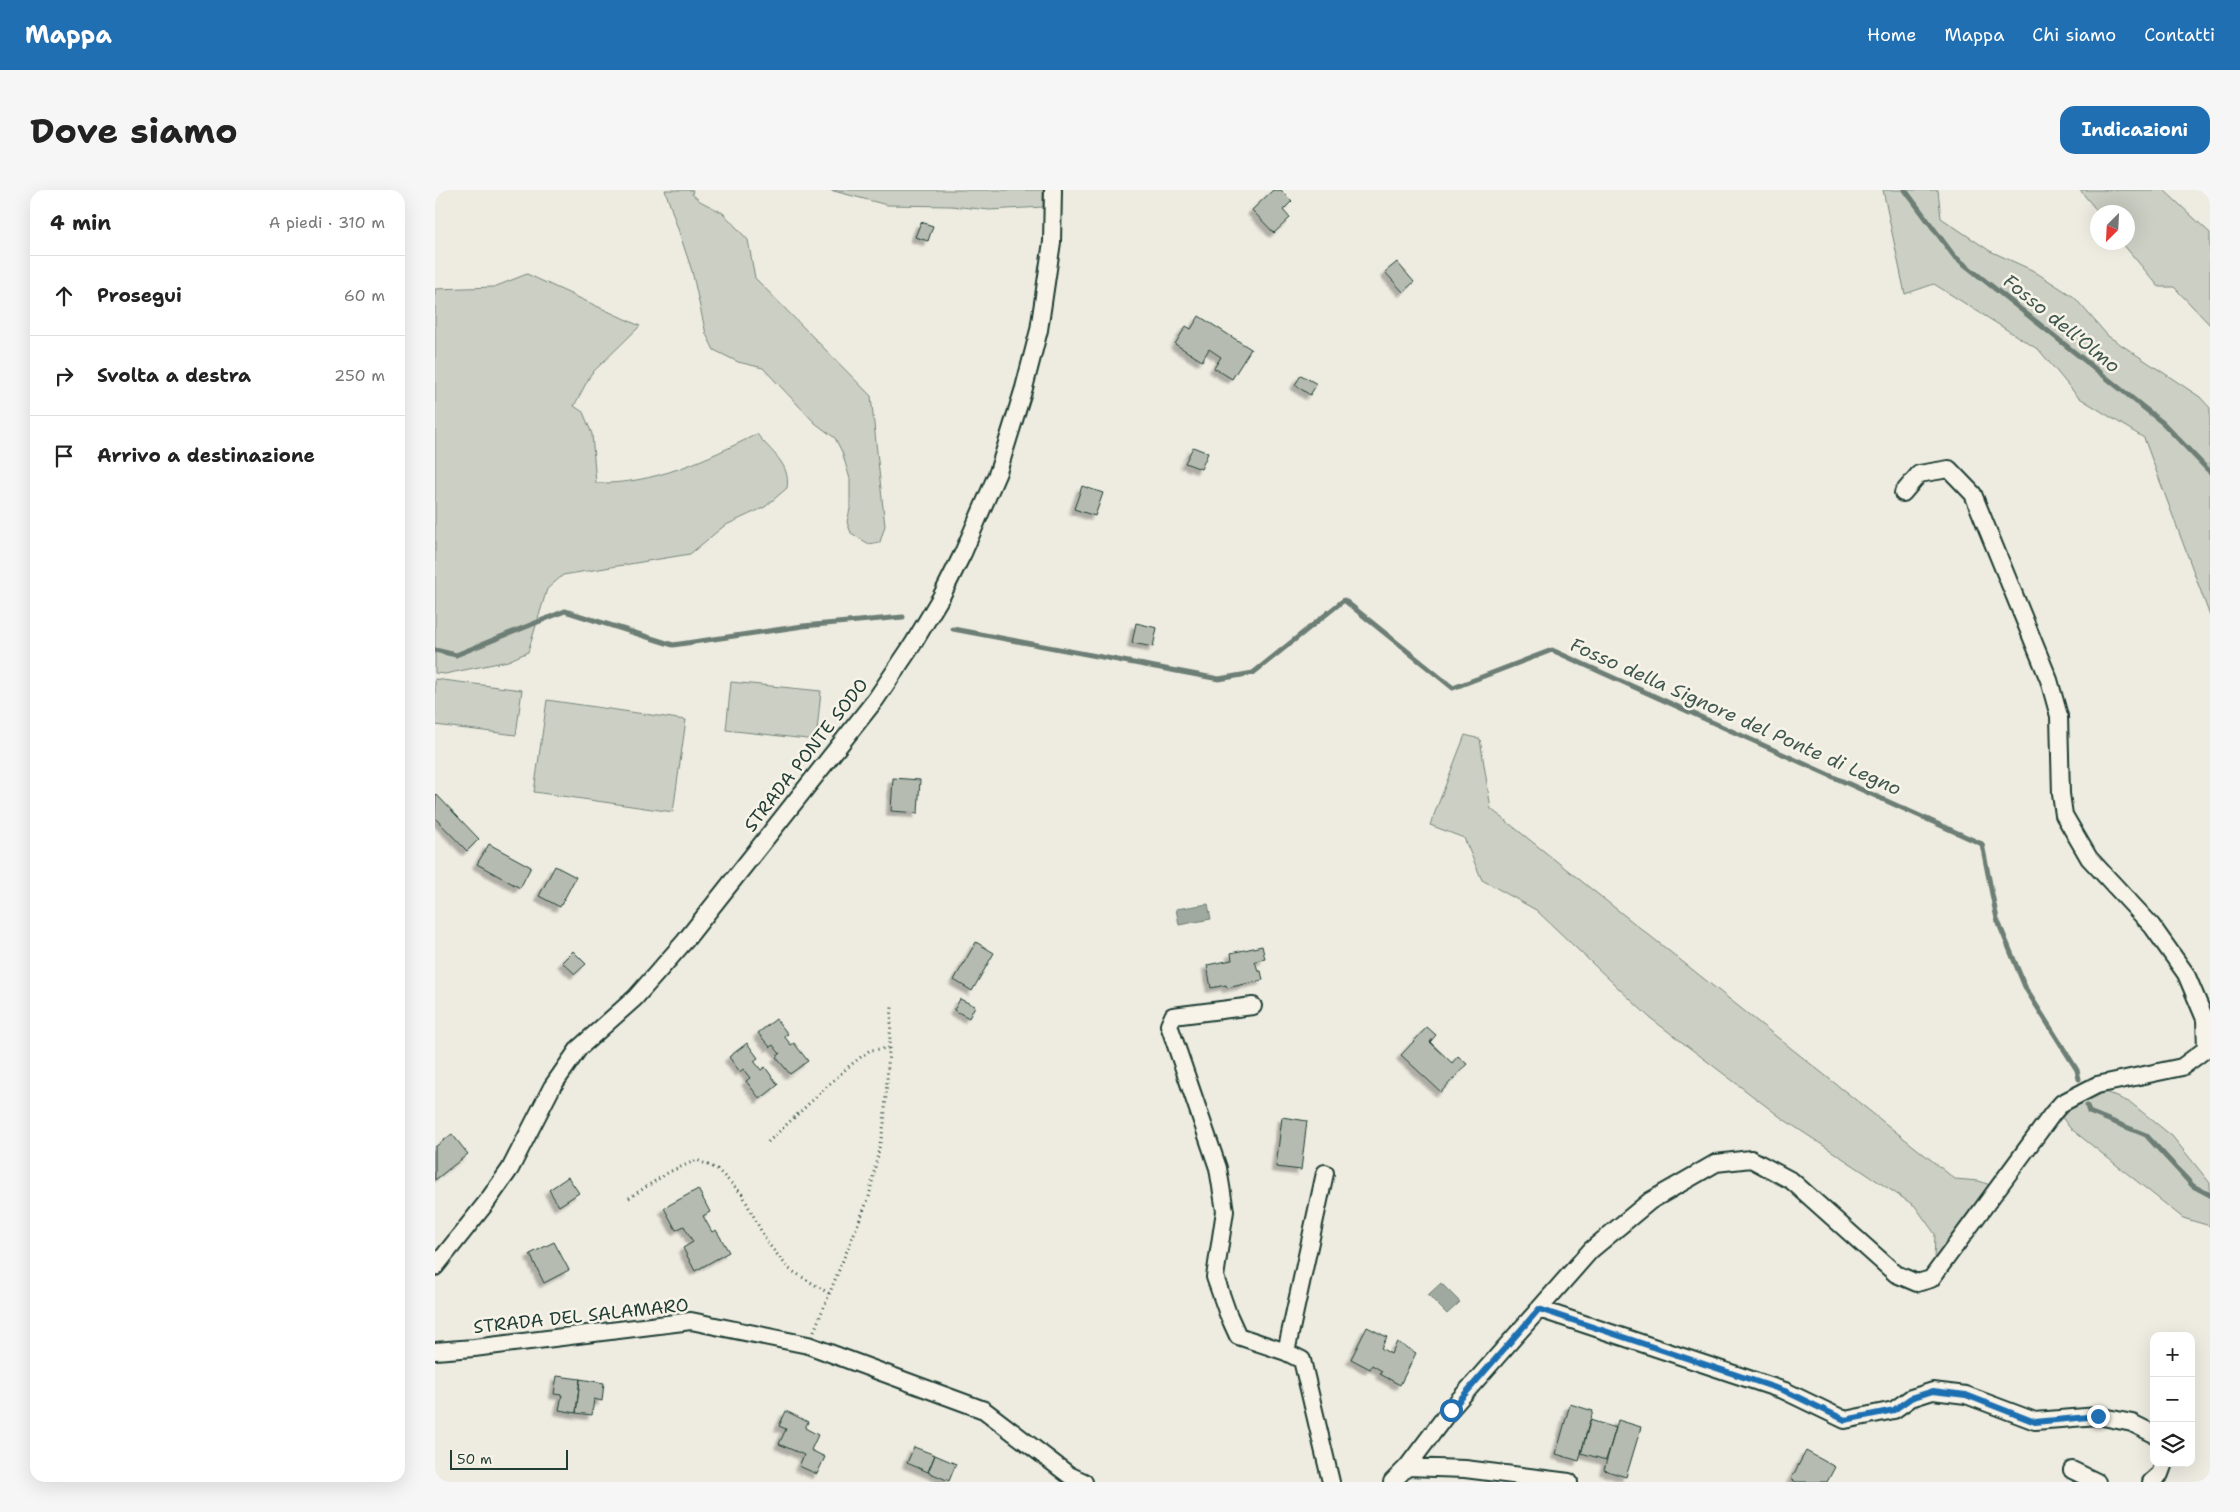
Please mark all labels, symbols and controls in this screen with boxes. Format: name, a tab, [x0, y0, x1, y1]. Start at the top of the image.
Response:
text: Mappa	[25, 19, 112, 51]
text: Home	[1867, 23, 1916, 47]
text: Mappa	[1944, 23, 2004, 47]
text: Chi siamo	[2032, 23, 2116, 47]
text: Contatti	[2144, 23, 2215, 47]
button: Indicazioni	[2060, 106, 2210, 154]
text: Dove siamo	[30, 107, 238, 154]
north arrow	[2090, 205, 2135, 250]
text: 4 min	[50, 209, 111, 237]
text: A piedi · 310 m	[269, 212, 385, 233]
water label: Fosso dell'Olmo	[1998, 268, 2125, 378]
icon: ahead	[50, 282, 78, 310]
text: Prosegui	[97, 283, 182, 308]
text: 60 m	[344, 285, 385, 306]
icon: right	[50, 362, 78, 390]
text: Svolta a destra	[97, 363, 251, 388]
text: 250 m	[334, 365, 385, 386]
icon: arrive	[50, 442, 78, 470]
text: Arrivo a destinazione	[97, 443, 315, 468]
water label: Fosso della Signore del Ponte di Legno	[1566, 632, 1905, 801]
street label: STRADA PONTE SODO	[739, 673, 873, 837]
street label: STRADA DEL SALAMARO	[472, 1293, 690, 1339]
map controls	[2150, 1332, 2195, 1467]
button: +	[2150, 1332, 2195, 1377]
button: −	[2150, 1377, 2195, 1422]
route start	[1440, 1399, 1463, 1422]
route end	[2087, 1405, 2110, 1428]
button: layers	[2150, 1422, 2195, 1467]
scale bar	[450, 1447, 567, 1470]
text: 50 m	[457, 1450, 492, 1468]

